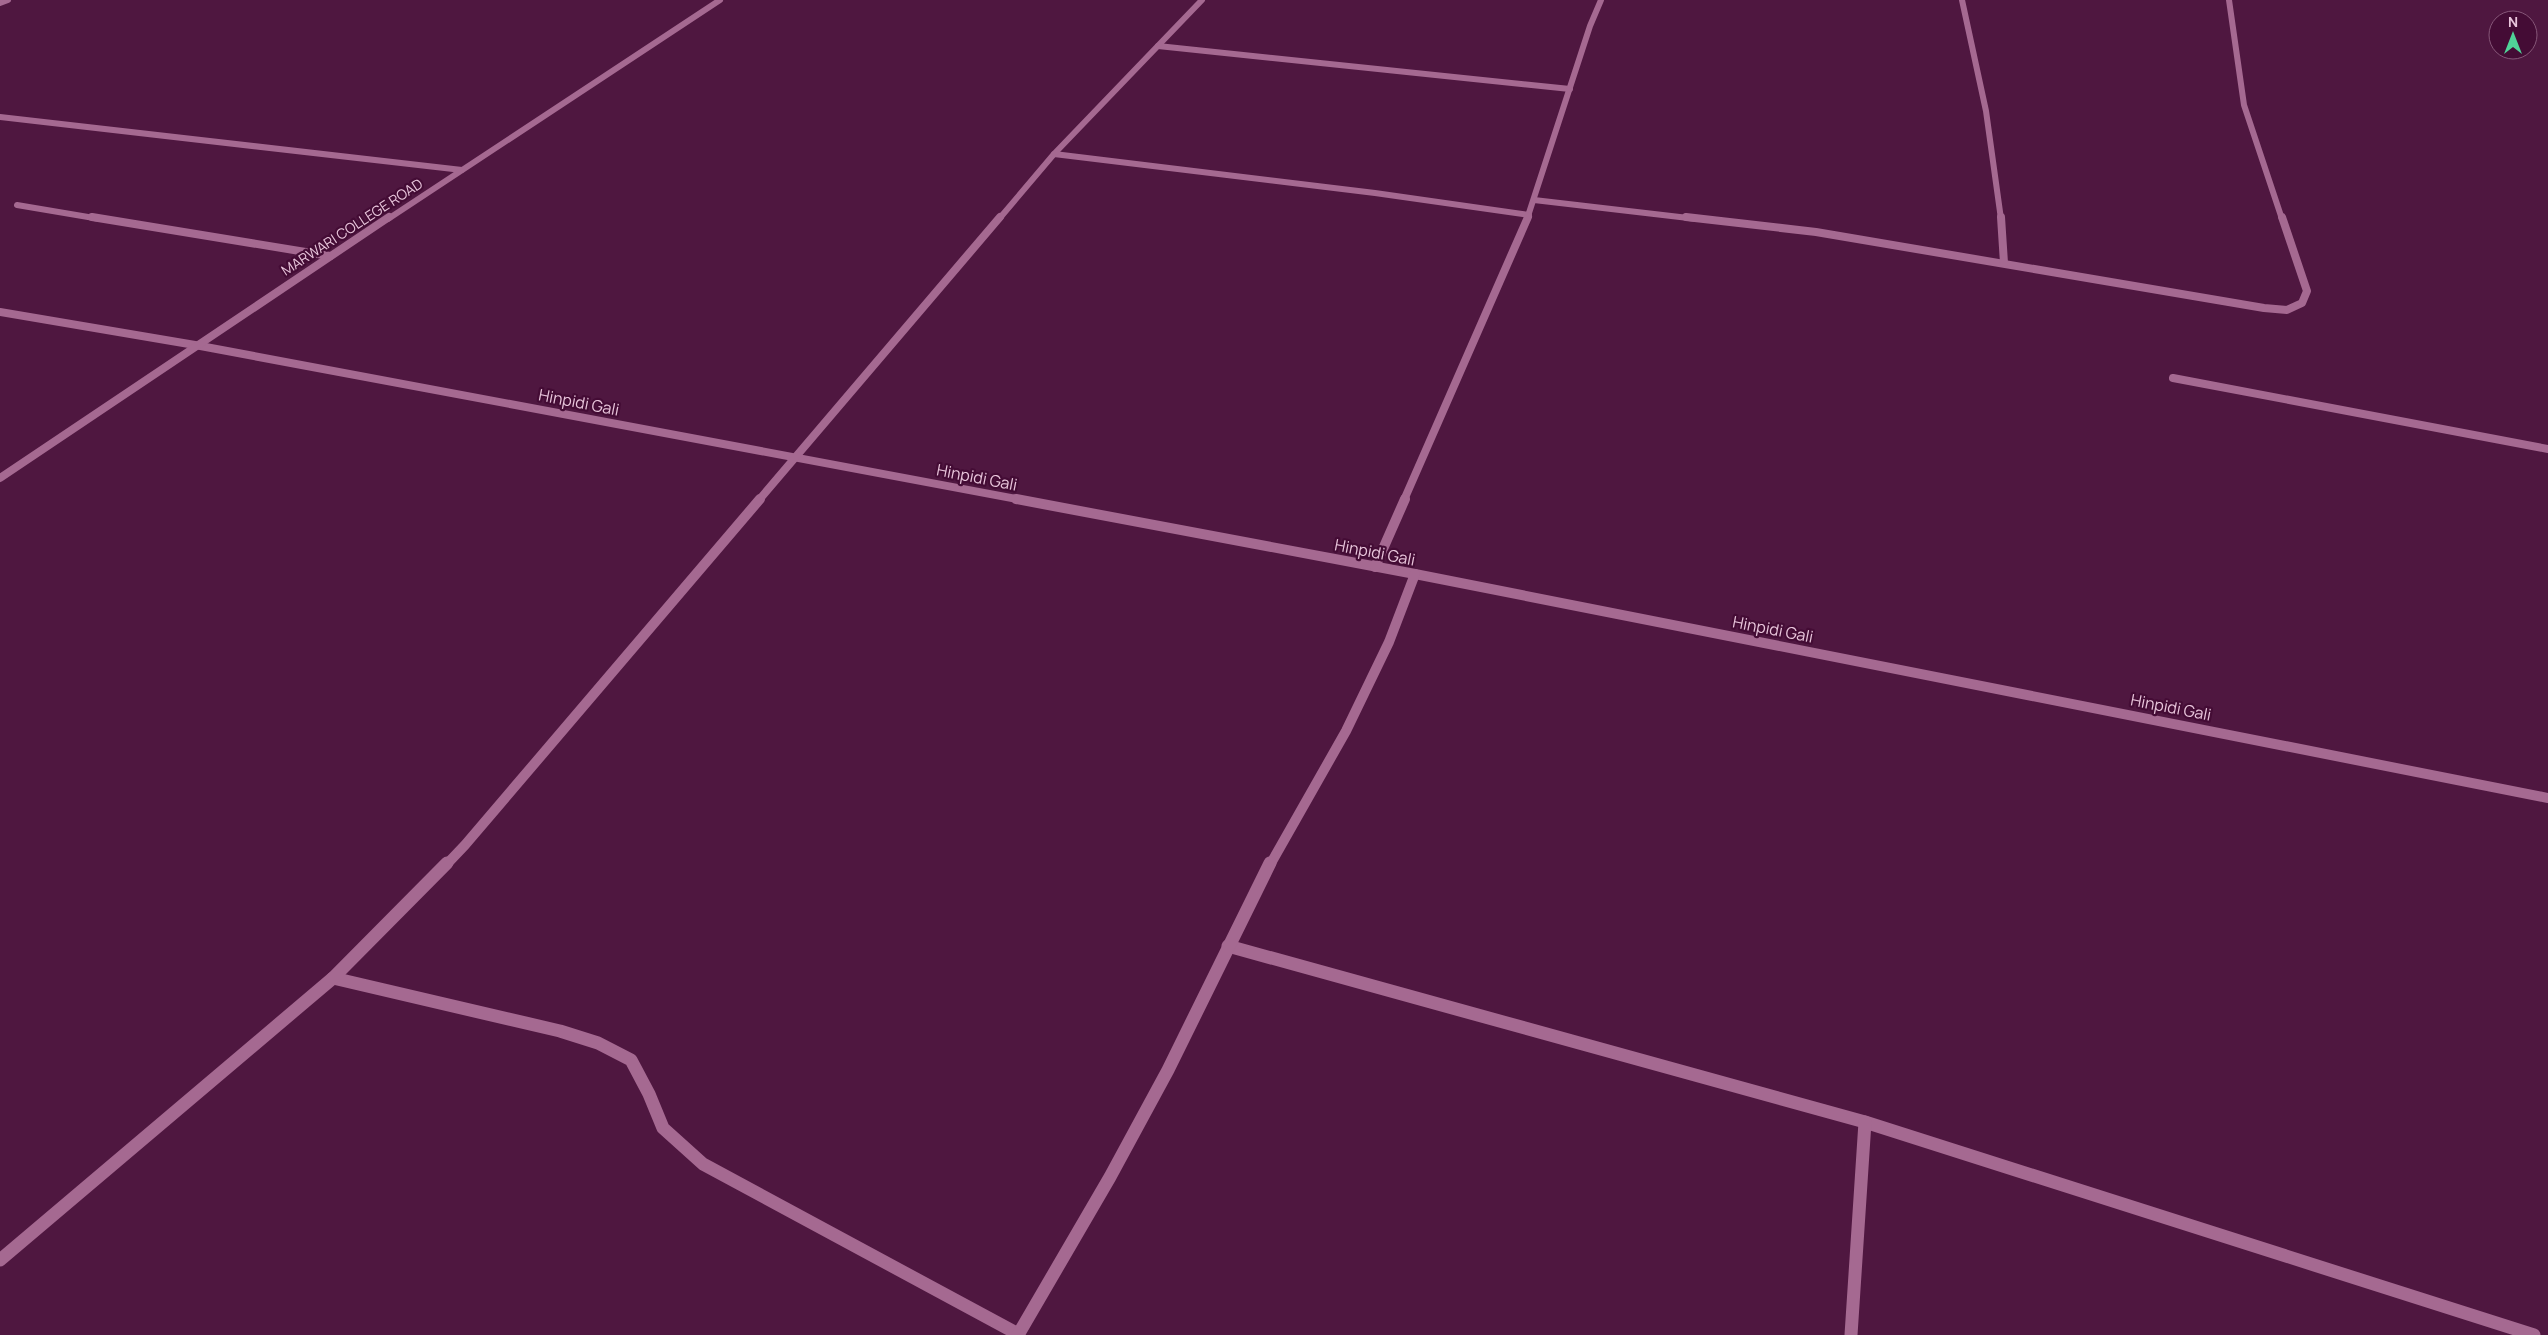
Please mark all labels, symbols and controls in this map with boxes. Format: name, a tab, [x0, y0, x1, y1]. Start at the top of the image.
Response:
north arrow	[2488, 10, 2538, 60]
text: N	[2508, 12, 2518, 31]
street label: MARWARI COLLEGE ROAD	[277, 174, 426, 279]
street label: Hinpidi Gali	[537, 383, 621, 421]
street label: Hinpidi Gali	[935, 458, 1019, 496]
street label: Hinpidi Gali	[1333, 533, 1417, 571]
street label: Hinpidi Gali	[1731, 610, 1815, 648]
street label: Hinpidi Gali	[2129, 688, 2213, 726]

